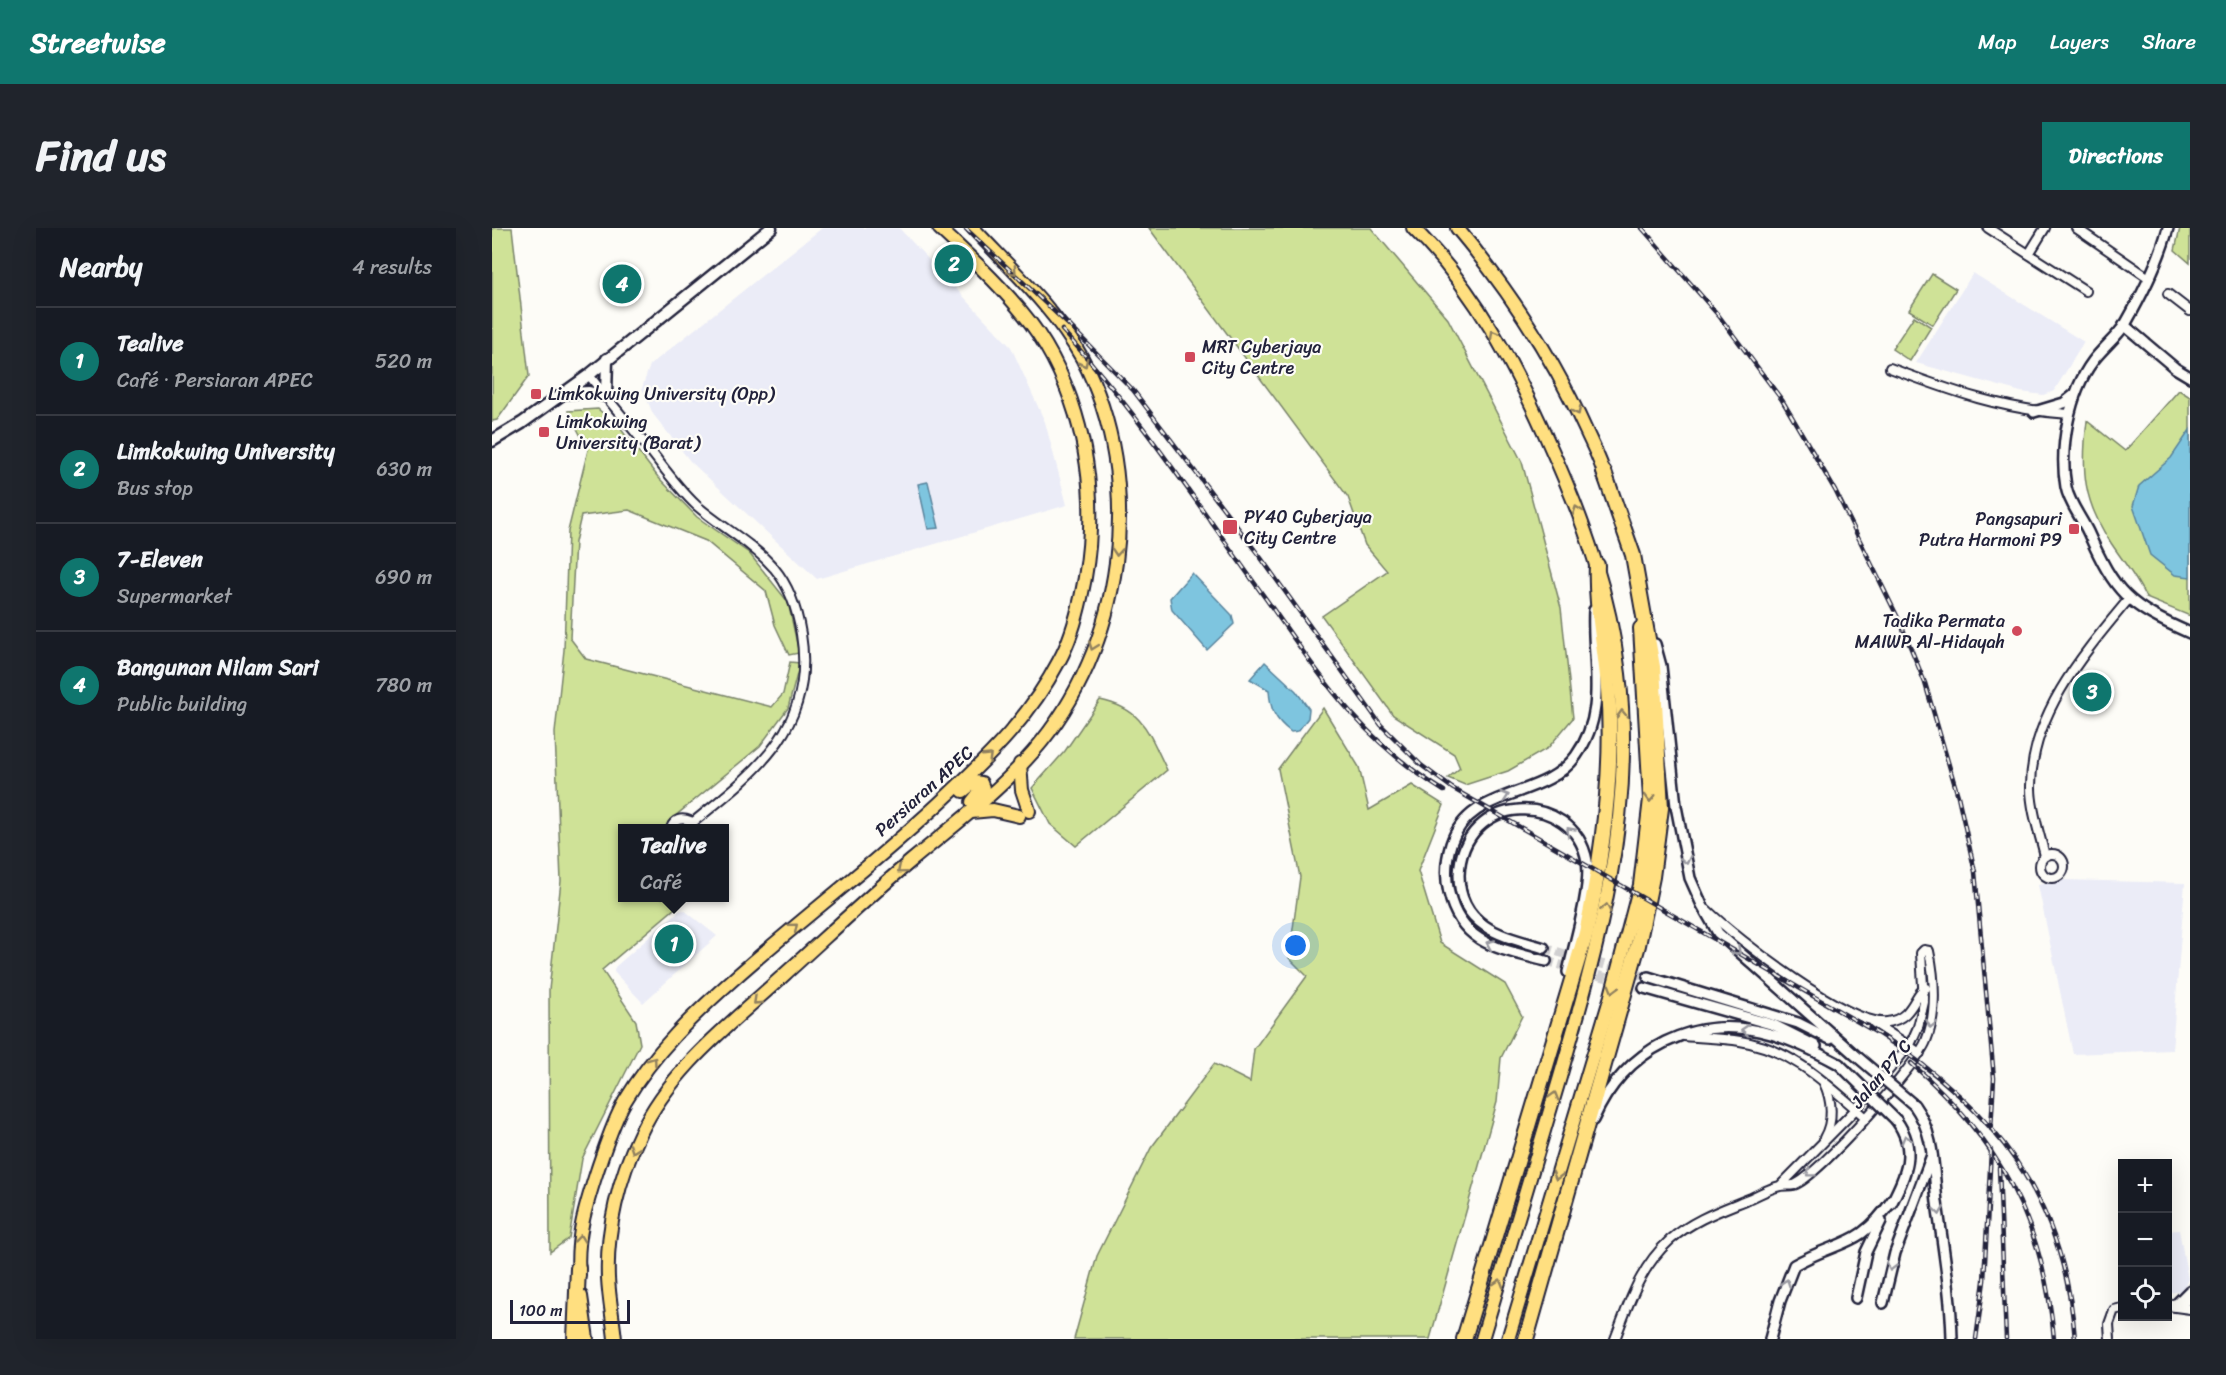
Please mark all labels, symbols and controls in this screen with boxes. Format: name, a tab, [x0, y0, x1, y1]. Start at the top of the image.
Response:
text: Streetwise	[30, 18, 166, 67]
text: Map	[1978, 23, 2017, 61]
text: Layers	[2050, 23, 2109, 61]
text: Share	[2142, 23, 2196, 61]
text: Find us	[36, 119, 166, 193]
button: Directions	[2042, 122, 2190, 190]
pin: 2	[934, 242, 974, 286]
text: Nearby	[60, 244, 142, 290]
text: 4 results	[352, 250, 432, 285]
pin: 4	[602, 262, 642, 306]
one-way arrow	[1006, 264, 1017, 274]
text: Tealive	[117, 324, 183, 363]
one-way arrow	[1490, 330, 1501, 340]
place label: MRT Cyberjaya City Centre	[1202, 331, 1321, 384]
text: 1	[75, 344, 84, 379]
text: 520 m	[375, 344, 432, 379]
marker: MRT Cyberjaya City Centre	[1183, 350, 1197, 364]
one-way arrow	[1076, 356, 1088, 367]
text: Café · Persiaran APEC	[117, 363, 313, 398]
place label: Limkokwing University (Opp)	[548, 378, 776, 410]
marker: Limkokwing University (Opp)	[529, 387, 543, 401]
one-way arrow	[1570, 405, 1581, 416]
place label: Limkokwing University (Barat)	[556, 406, 702, 459]
marker: Limkokwing University (Barat)	[537, 425, 551, 439]
text: Limkokwing University	[117, 432, 335, 471]
text: 2	[74, 452, 85, 487]
text: 630 m	[376, 452, 432, 487]
text: Bus stop	[117, 471, 193, 506]
place label: PY40 Cyberjaya City Centre	[1244, 501, 1372, 554]
place label: Pangsapuri Putra Harmoni P9	[1919, 503, 2063, 556]
one-way arrow	[1572, 505, 1585, 516]
marker: PY40 Cyberjaya City Centre	[1221, 518, 1239, 536]
marker: Pangsapuri Putra Harmoni P9	[2067, 522, 2081, 536]
text: 7-Eleven	[117, 540, 203, 579]
one-way arrow	[1110, 548, 1123, 557]
text: 3	[74, 560, 85, 595]
text: 690 m	[375, 560, 432, 595]
text: Supermarket	[117, 579, 232, 614]
place label: Tadika Permata MAIWP Al-Hidayah	[1855, 605, 2005, 658]
marker: Tadika Permata MAIWP Al-Hidayah	[2010, 624, 2024, 638]
one-way arrow	[1088, 640, 1101, 651]
text: Bangunan Nilam Sari	[117, 648, 318, 687]
text: 4	[73, 668, 86, 703]
text: 780 m	[375, 668, 432, 703]
pin: 3	[2072, 670, 2112, 714]
text: Public building	[117, 687, 247, 722]
one-way arrow	[1616, 710, 1628, 719]
street label: Persiaran APEC	[867, 737, 981, 845]
one-way arrow	[982, 753, 992, 764]
one-way arrow	[1499, 791, 1510, 804]
one-way arrow	[1643, 794, 1656, 803]
popup	[618, 824, 729, 902]
text: Tealive	[640, 826, 707, 865]
one-way arrow	[1566, 827, 1577, 837]
one-way arrow	[1678, 855, 1691, 865]
one-way arrow	[897, 863, 908, 874]
text: Café	[640, 865, 682, 900]
one-way arrow	[1599, 903, 1612, 913]
pin: 1	[654, 922, 693, 966]
one-way arrow	[787, 923, 798, 934]
your location	[1281, 931, 1310, 960]
one-way arrow	[1485, 939, 1496, 951]
one-way arrow	[1731, 944, 1741, 955]
one-way arrow	[1608, 983, 1620, 994]
one-way arrow	[753, 994, 763, 1005]
one-way arrow	[1925, 1018, 1938, 1028]
one-way arrow	[1741, 1024, 1750, 1037]
street label: Jalan P7 C	[1842, 1032, 1920, 1117]
one-way arrow	[646, 1056, 657, 1067]
one-way arrow	[1547, 1091, 1559, 1102]
one-way arrow	[1901, 1134, 1913, 1145]
one-way arrow	[629, 1143, 641, 1154]
map controls	[2118, 1159, 2172, 1321]
button: +	[2118, 1159, 2172, 1213]
one-way arrow	[1805, 1166, 1816, 1177]
one-way arrow	[1552, 1170, 1564, 1181]
one-way arrow	[1932, 1206, 1944, 1216]
button: −	[2118, 1213, 2172, 1267]
one-way arrow	[573, 1235, 586, 1244]
one-way arrow	[1885, 1262, 1898, 1272]
button: locate	[2118, 1267, 2172, 1321]
one-way arrow	[1492, 1278, 1504, 1289]
one-way arrow	[1778, 1278, 1791, 1289]
text: 100 m	[519, 1296, 563, 1325]
scale bar	[510, 1297, 630, 1324]

